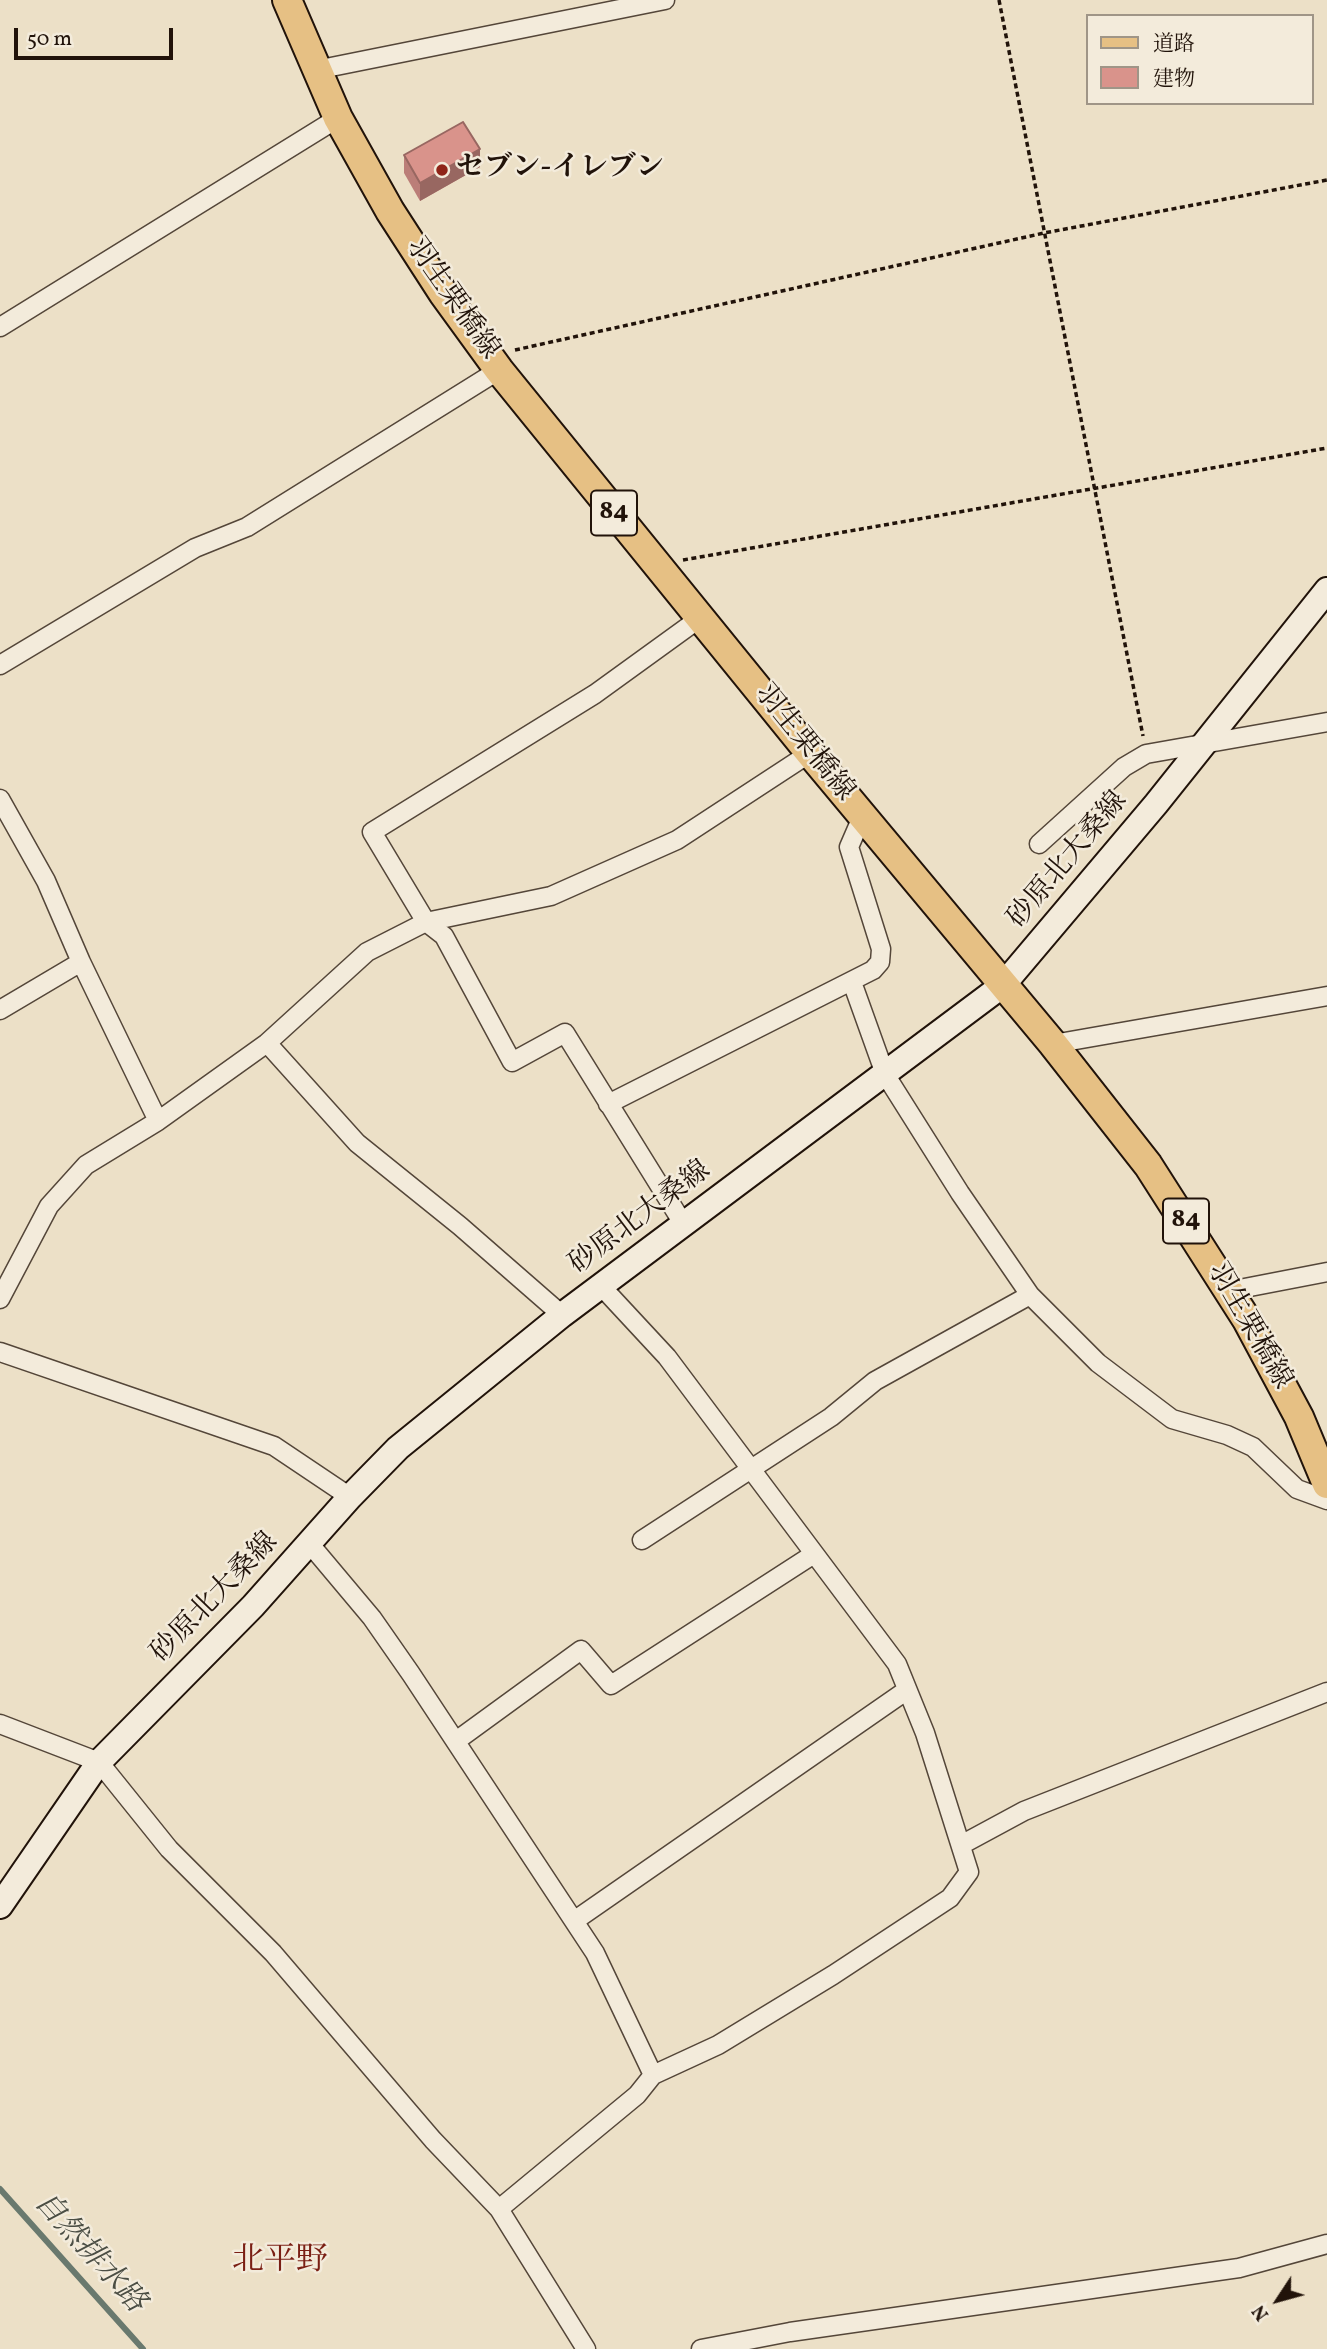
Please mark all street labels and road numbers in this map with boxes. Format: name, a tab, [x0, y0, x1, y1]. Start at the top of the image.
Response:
street label: 羽生栗橋線	[397, 233, 505, 367]
road number: 84	[591, 491, 637, 536]
street label: 羽生栗橋線	[746, 679, 860, 809]
street label: 砂原北大桑線	[1002, 786, 1136, 936]
street label: 砂原北大桑線	[564, 1155, 718, 1283]
road number: 84	[1163, 1198, 1209, 1244]
street label: 羽生栗橋線	[1198, 1258, 1298, 1396]
street label: 砂原北大桑線	[146, 1527, 286, 1671]

